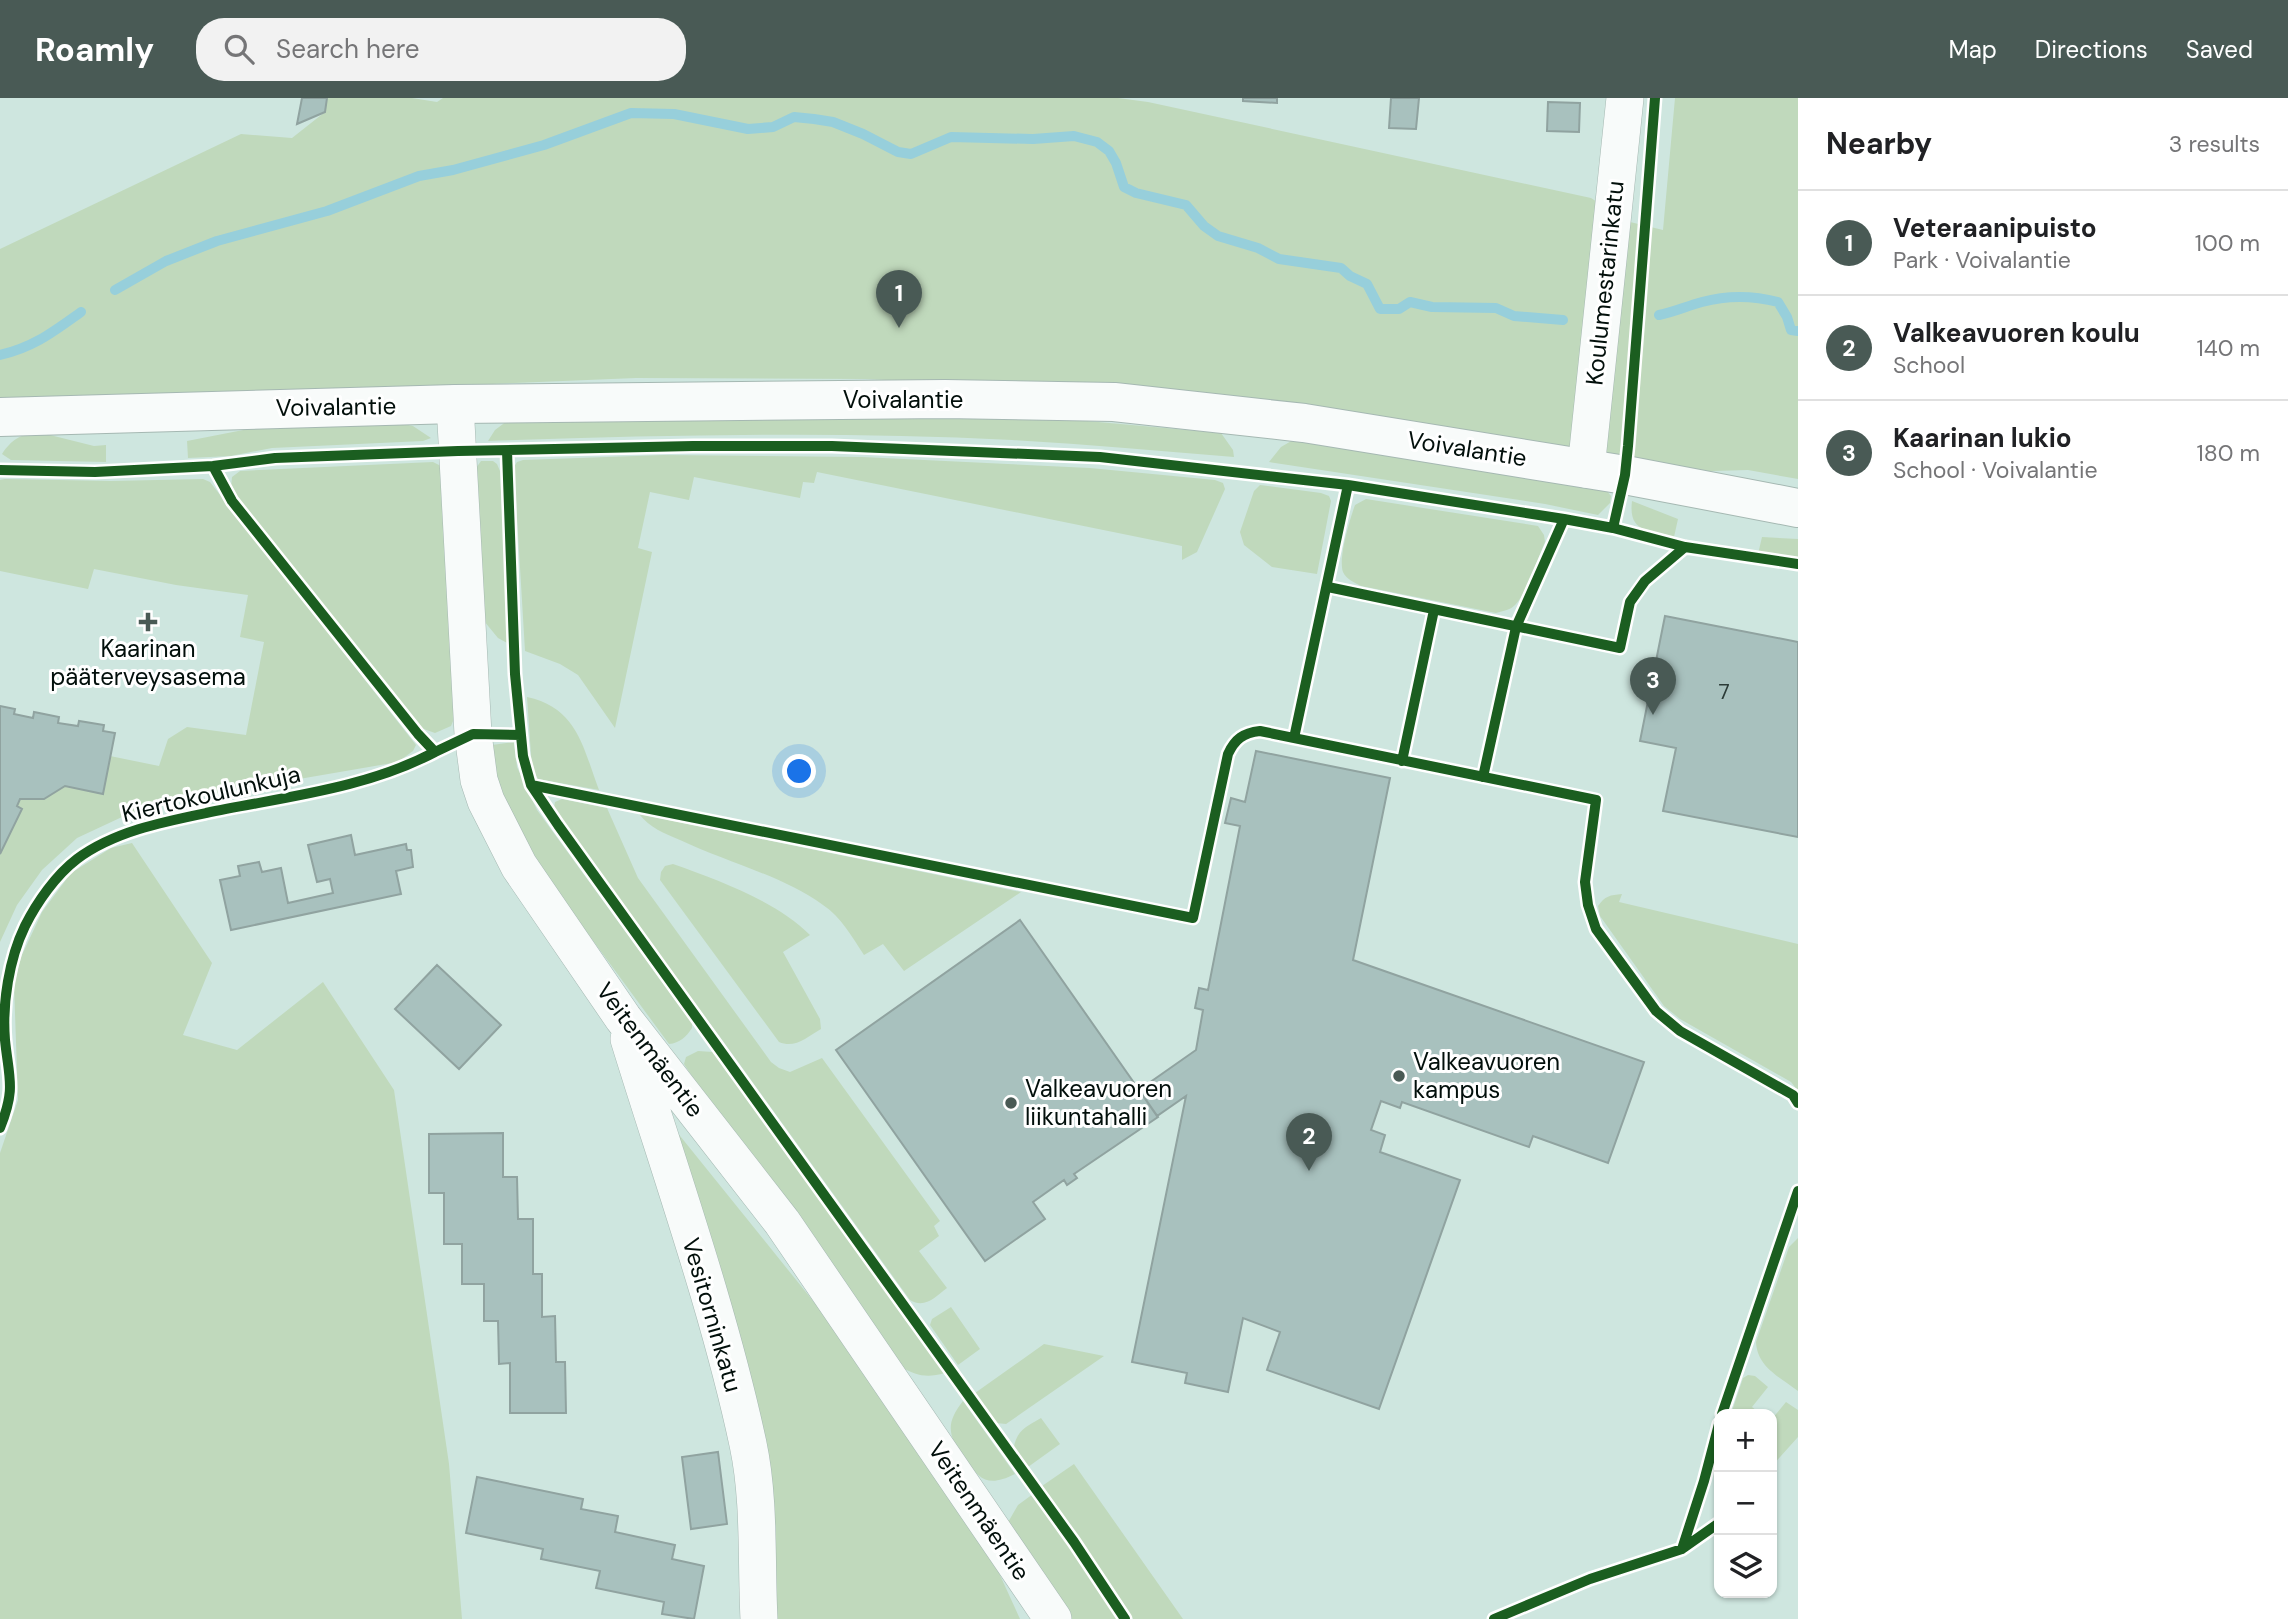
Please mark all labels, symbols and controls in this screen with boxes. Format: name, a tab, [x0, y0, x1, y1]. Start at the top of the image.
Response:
search box	[196, 18, 686, 81]
text: Roamly	[35, 28, 154, 71]
icon: search	[220, 30, 258, 68]
text: Search here	[276, 32, 420, 66]
text: Map	[1949, 34, 1997, 65]
text: Directions	[2035, 34, 2148, 65]
text: Saved	[2186, 34, 2253, 65]
text: Nearby	[1826, 124, 1932, 163]
text: 3 results	[2169, 129, 2260, 159]
street label: Koulumestarinkatu	[1578, 179, 1631, 387]
text: Veteraanipuisto	[1893, 211, 2097, 245]
text: 1	[1845, 228, 1853, 258]
text: 100 m	[2195, 228, 2260, 258]
text: Park · Voivalantie	[1893, 245, 2071, 275]
pin: 1	[876, 270, 922, 328]
text: Valkeavuoren koulu	[1893, 316, 2140, 350]
text: 2	[1842, 333, 1856, 363]
text: 140 m	[2197, 333, 2260, 363]
text: School	[1893, 350, 1965, 380]
street label: Voivalantie	[843, 384, 963, 415]
street label: Voivalantie	[275, 390, 397, 423]
text: Kaarinan lukio	[1893, 421, 2072, 455]
street label: Voivalantie	[1405, 424, 1529, 473]
text: 3	[1842, 438, 1856, 468]
text: 180 m	[2196, 438, 2260, 468]
text: School · Voivalantie	[1893, 455, 2097, 485]
marker: Kaarinan pääterveysasema	[138, 612, 158, 632]
place label: Kaarinan pääterveysasema	[50, 633, 246, 692]
pin: 3	[1630, 657, 1676, 715]
house number: 7	[1718, 678, 1730, 706]
your location	[782, 754, 816, 788]
street label: Kiertokoulunkuja	[119, 758, 303, 829]
street label: Veitenmäentie	[590, 976, 711, 1123]
place label: Valkeavuoren kampus	[1413, 1046, 1560, 1105]
marker: Valkeavuoren kampus	[1391, 1068, 1407, 1084]
place label: Valkeavuoren liikuntahalli	[1025, 1073, 1172, 1132]
marker: Valkeavuoren liikuntahalli	[1003, 1095, 1019, 1111]
pin: 2	[1286, 1113, 1332, 1171]
street label: Vesitorninkatu	[676, 1234, 749, 1396]
map controls	[1714, 1409, 1777, 1598]
button: +	[1714, 1409, 1777, 1472]
street label: Veitenmäentie	[922, 1435, 1037, 1586]
button: −	[1714, 1472, 1777, 1535]
button: layers	[1714, 1535, 1777, 1598]

